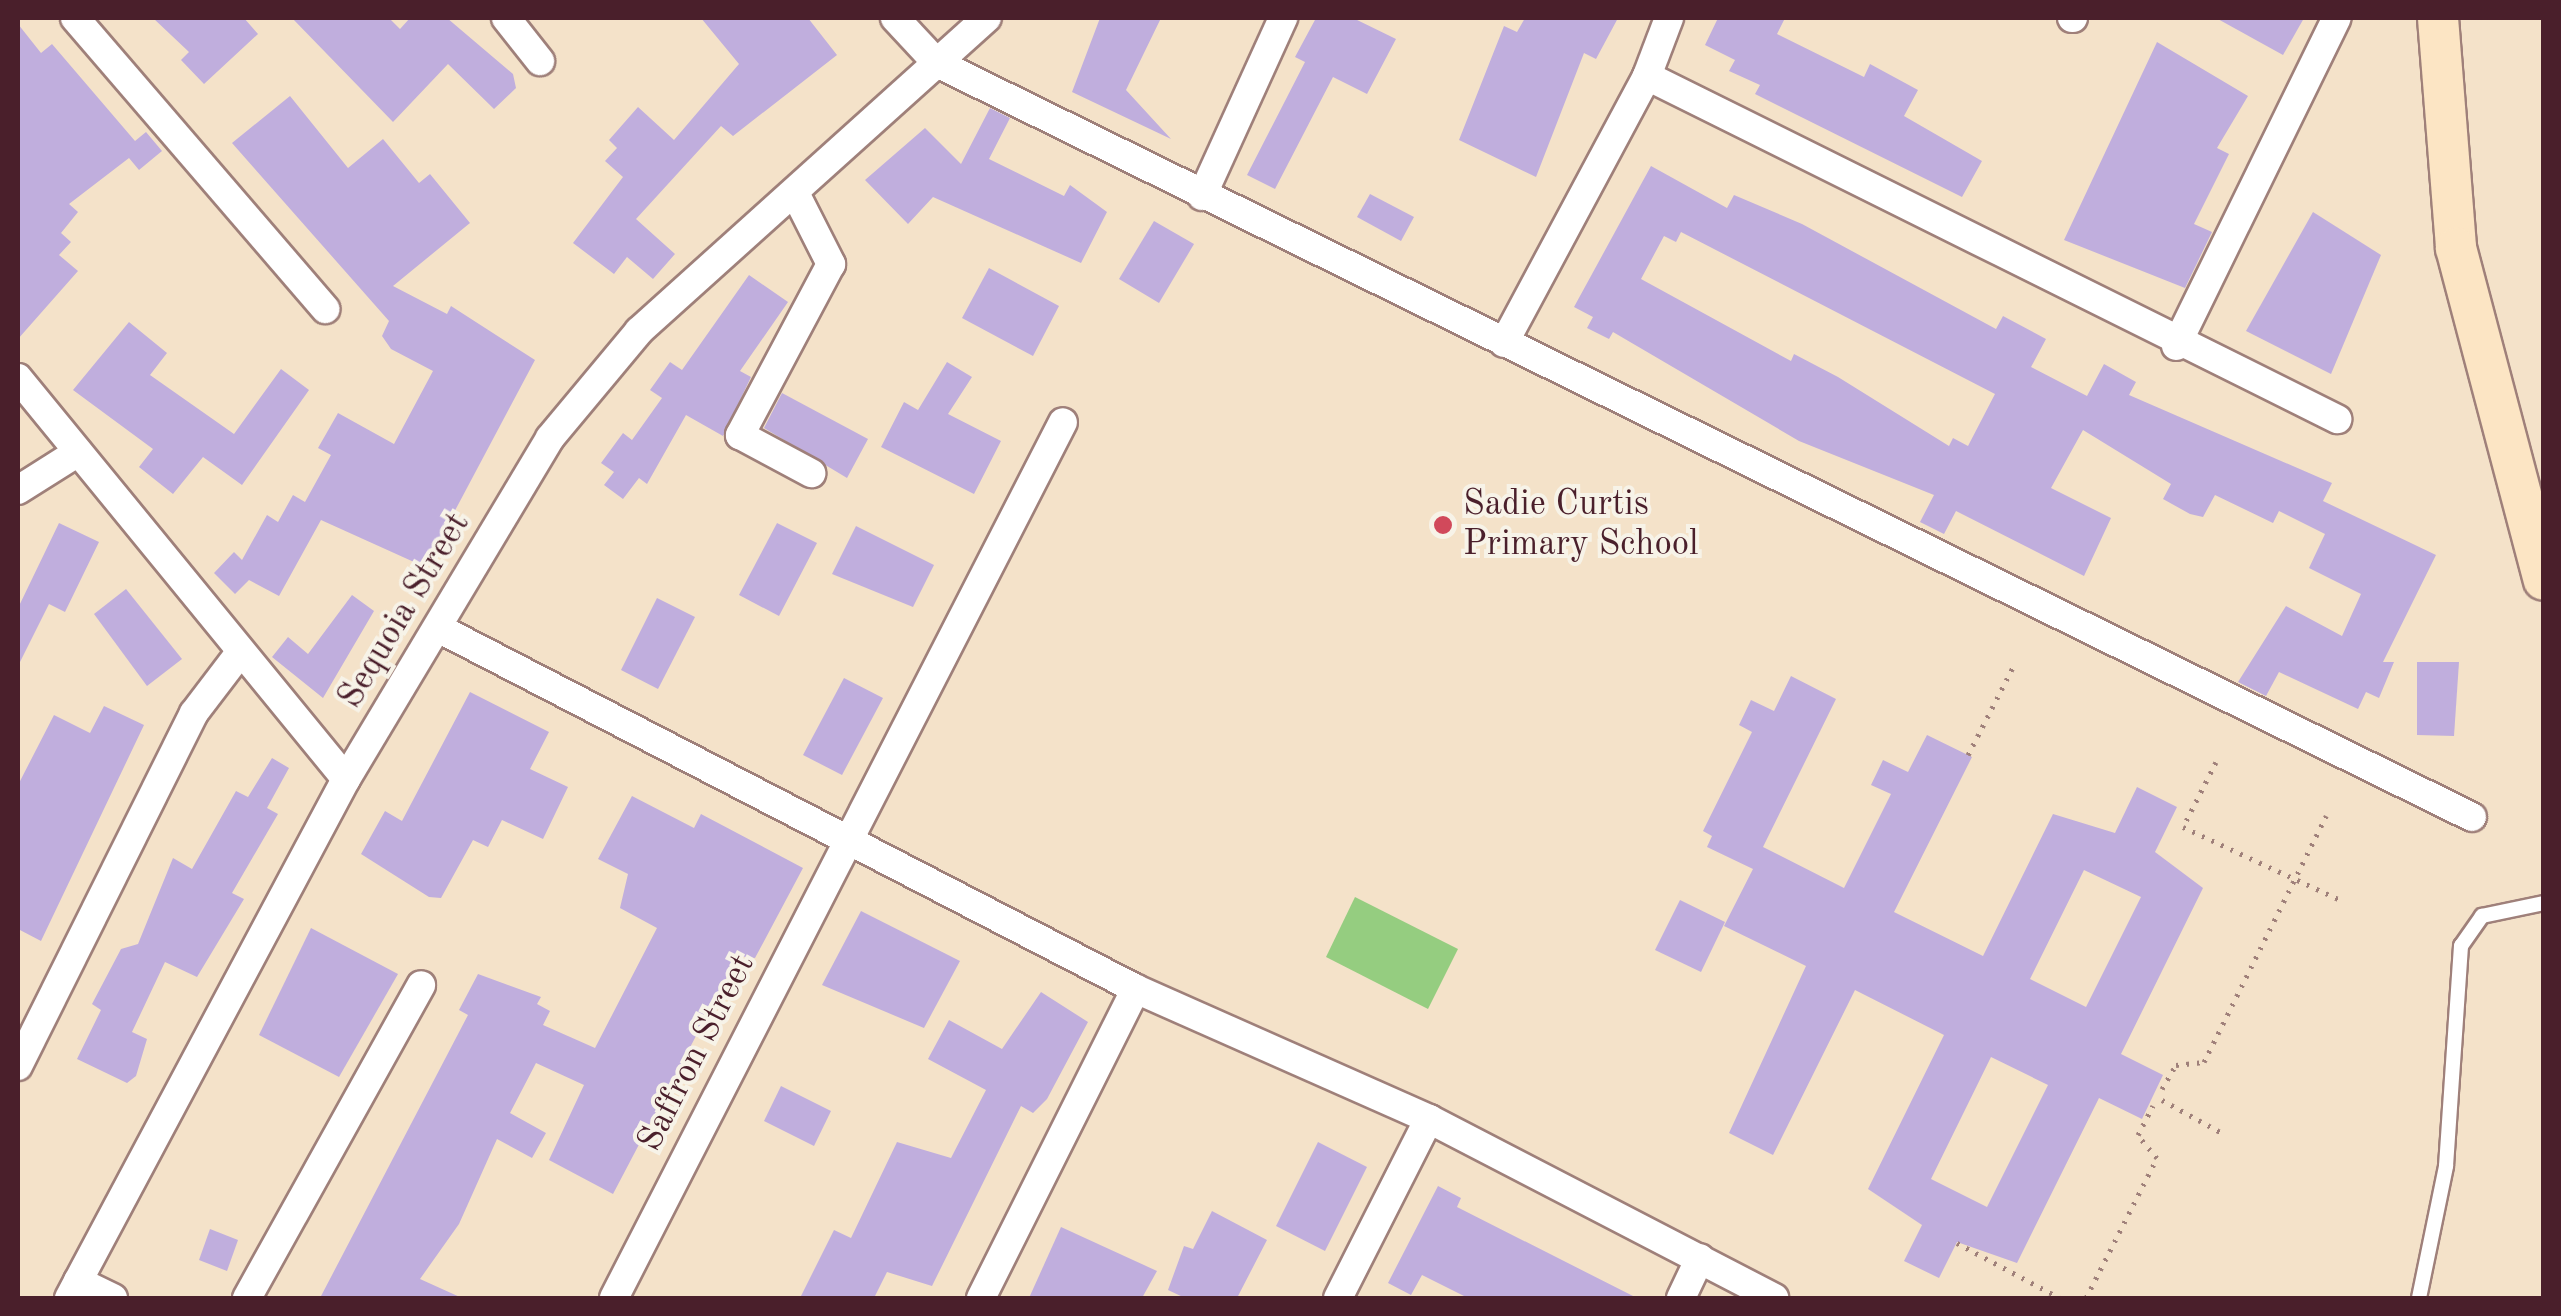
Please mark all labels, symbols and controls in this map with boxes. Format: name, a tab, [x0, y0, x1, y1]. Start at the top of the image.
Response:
place label: Sadie Curtis Primary School	[1463, 484, 1699, 566]
street label: Sequoia Street	[330, 506, 480, 716]
marker: Sadie Curtis Primary School	[1432, 514, 1454, 536]
street label: Saffron Street	[629, 948, 765, 1158]

